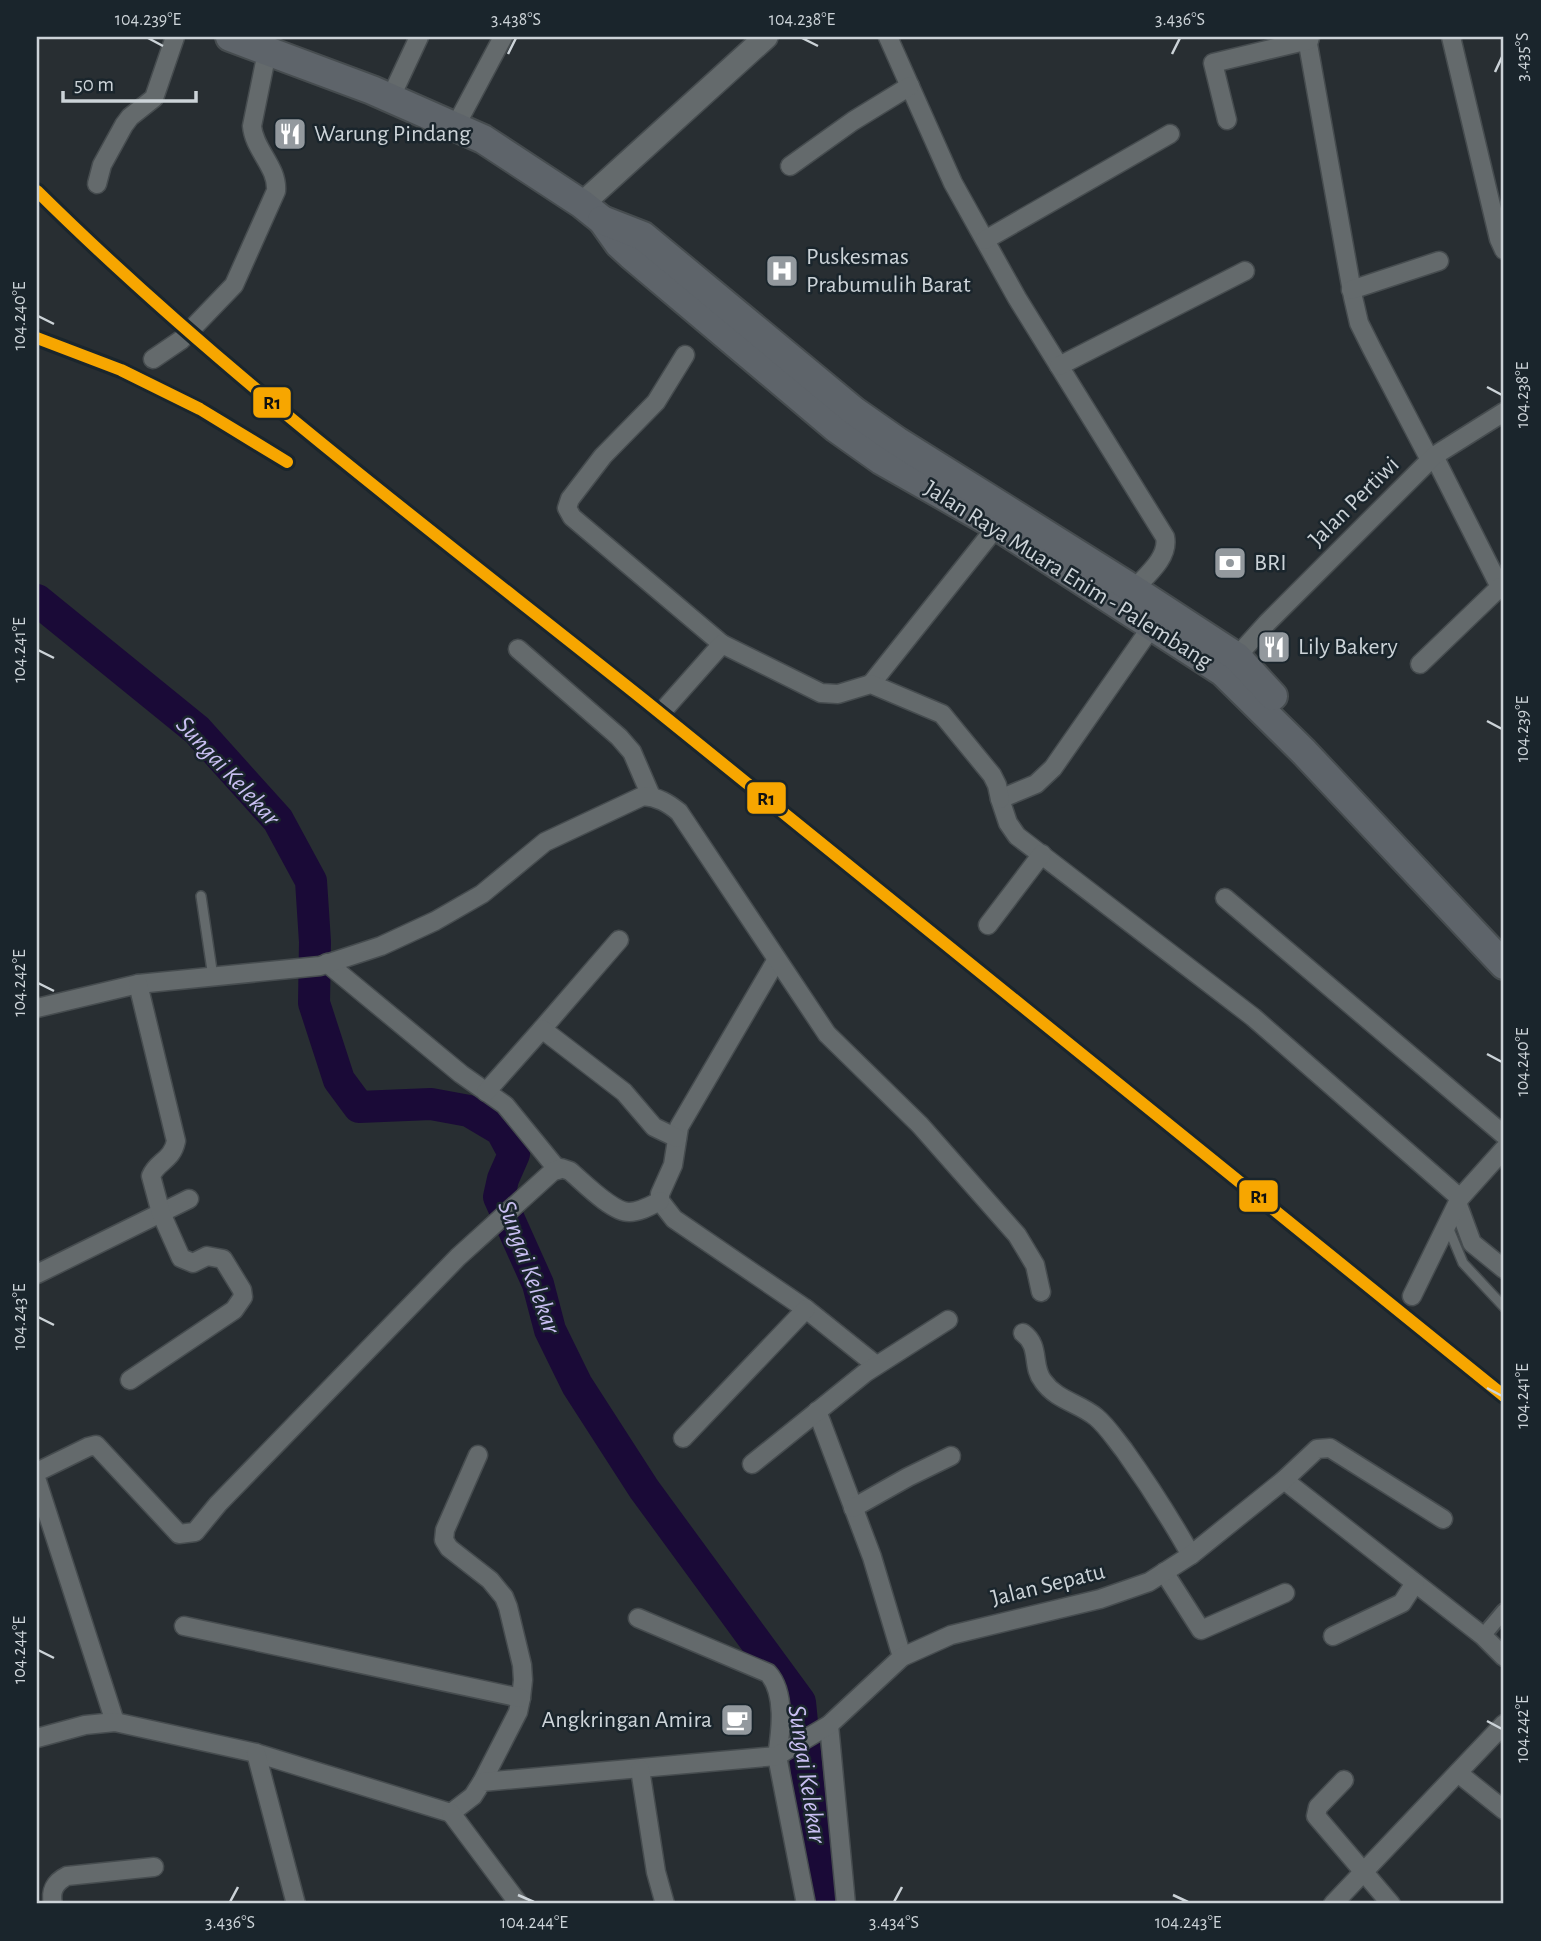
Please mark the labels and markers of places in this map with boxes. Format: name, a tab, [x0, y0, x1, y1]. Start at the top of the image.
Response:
restaurant icon: Warung Pindang	[271, 115, 309, 153]
place label: Warung Pindang	[314, 122, 471, 146]
place label: Puskesmas Prabumulih Barat	[806, 245, 971, 297]
hospital icon: Puskesmas Prabumulih Barat	[763, 252, 801, 290]
bank icon: BRI	[1211, 544, 1249, 582]
place label: BRI	[1254, 551, 1287, 575]
restaurant icon: Lily Bakery	[1255, 628, 1293, 666]
place label: Lily Bakery	[1298, 635, 1398, 659]
cafe icon: Angkringan Amira	[718, 1701, 756, 1739]
place label: Angkringan Amira	[542, 1708, 712, 1732]

